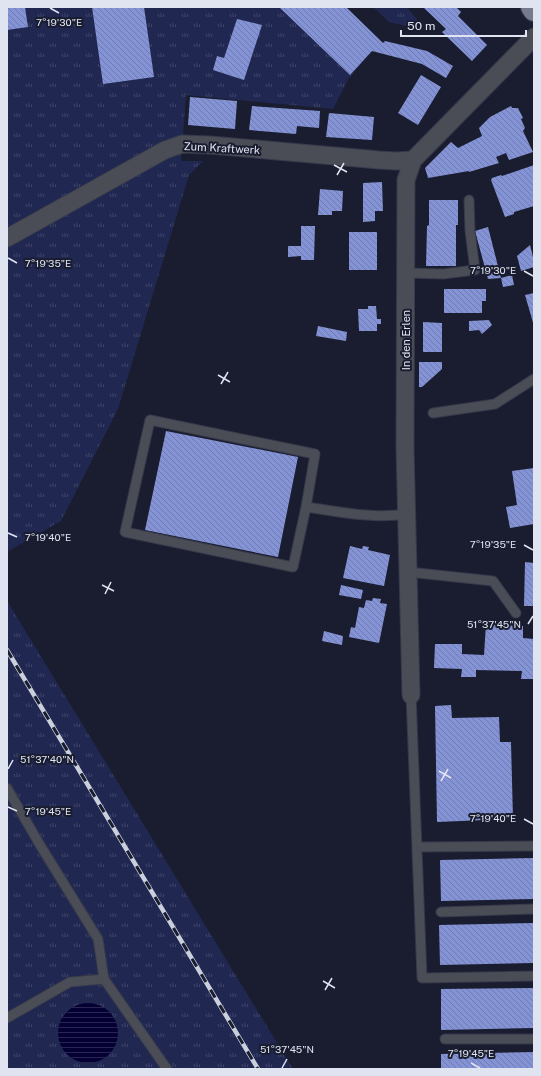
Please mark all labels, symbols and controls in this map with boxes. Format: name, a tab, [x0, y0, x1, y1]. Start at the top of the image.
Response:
scale bar	[401, 12, 526, 38]
text: 7°19'30"E	[36, 16, 82, 28]
text: 50 m	[407, 19, 435, 33]
street label: Zum Kraftwerk	[183, 140, 261, 156]
text: 7°19'35"E	[25, 257, 71, 269]
text: 7°19'30"E	[470, 264, 516, 276]
street label: In den Erlen	[400, 310, 412, 370]
text: 7°19'40"E	[25, 531, 71, 543]
text: 7°19'35"E	[470, 538, 516, 550]
text: 51°37'45"N	[467, 618, 521, 630]
text: 51°37'40"N	[20, 753, 74, 765]
text: 7°19'45"E	[25, 805, 71, 817]
text: 7°19'40"E	[470, 812, 516, 824]
text: 51°37'45"N	[260, 1043, 314, 1055]
text: 7°19'45"E	[448, 1047, 494, 1059]

